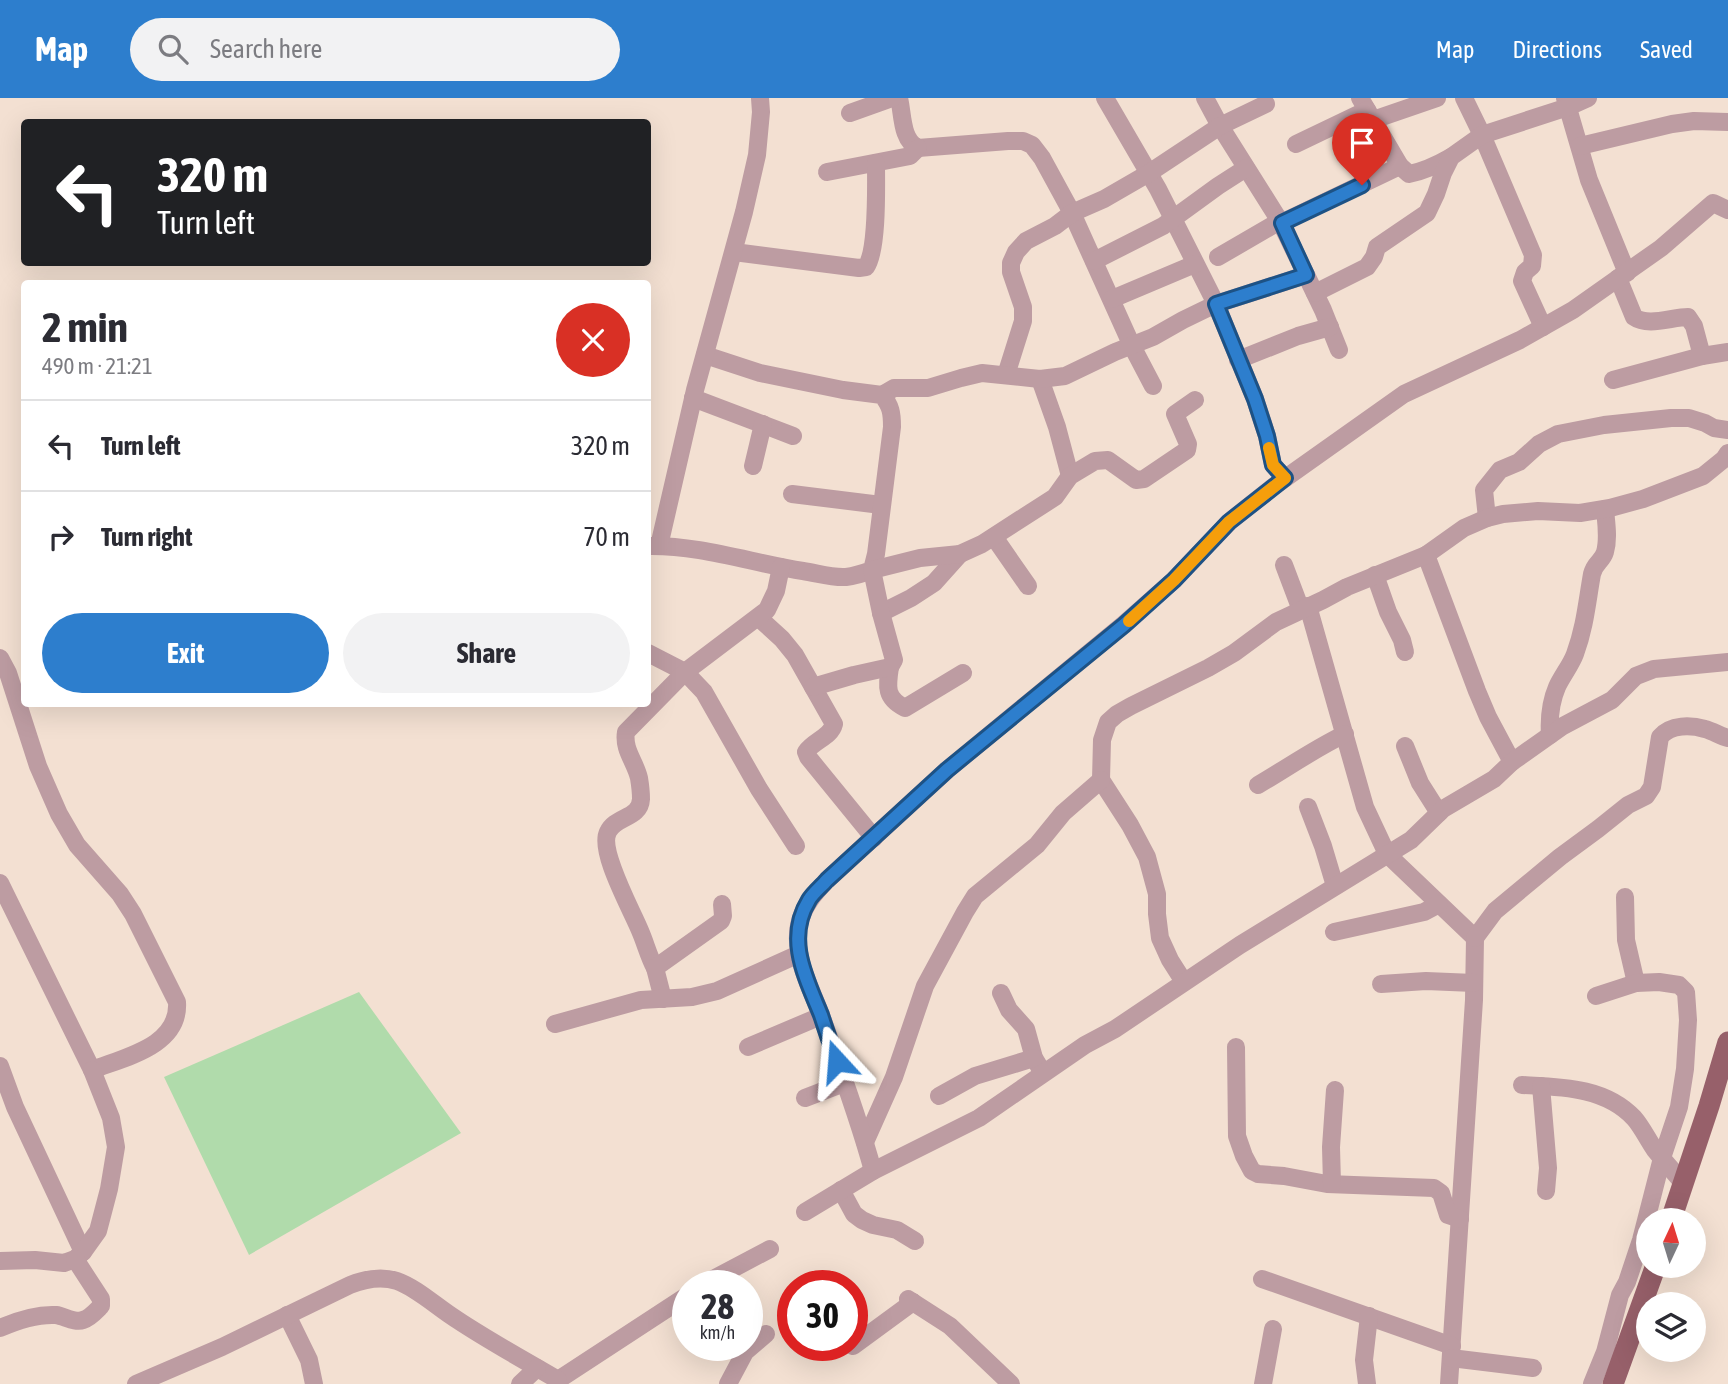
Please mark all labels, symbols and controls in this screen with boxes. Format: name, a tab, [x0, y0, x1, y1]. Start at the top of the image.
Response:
search box	[130, 18, 620, 81]
text: Map	[35, 30, 88, 68]
icon: search	[154, 30, 192, 68]
text: Search here	[210, 34, 322, 64]
text: Map	[1436, 36, 1474, 63]
text: Directions	[1512, 36, 1602, 63]
text: Saved	[1640, 36, 1693, 63]
pin	[1332, 113, 1392, 185]
icon: arrive	[1343, 124, 1381, 162]
text: 320 m	[157, 146, 268, 202]
icon: left	[42, 147, 133, 238]
text: Turn left	[157, 204, 255, 241]
text: 2 min	[42, 303, 128, 351]
button: close	[556, 303, 630, 377]
text: 490 m · 21:21	[42, 353, 153, 379]
icon: left	[42, 427, 80, 465]
text: Turn left	[101, 431, 181, 461]
text: 320 m	[571, 431, 630, 461]
icon: right	[42, 518, 80, 556]
text: Turn right	[101, 522, 192, 552]
text: 70 m	[583, 522, 630, 552]
button: Exit	[42, 613, 329, 693]
button: Share	[343, 613, 630, 693]
position arrow	[800, 1024, 874, 1098]
north arrow	[1636, 1208, 1706, 1278]
map controls	[1636, 1208, 1706, 1362]
speed limit sign: 30	[777, 1270, 868, 1361]
text: 28	[701, 1286, 734, 1326]
button: layers	[1636, 1292, 1706, 1362]
text: km/h	[700, 1322, 735, 1343]

